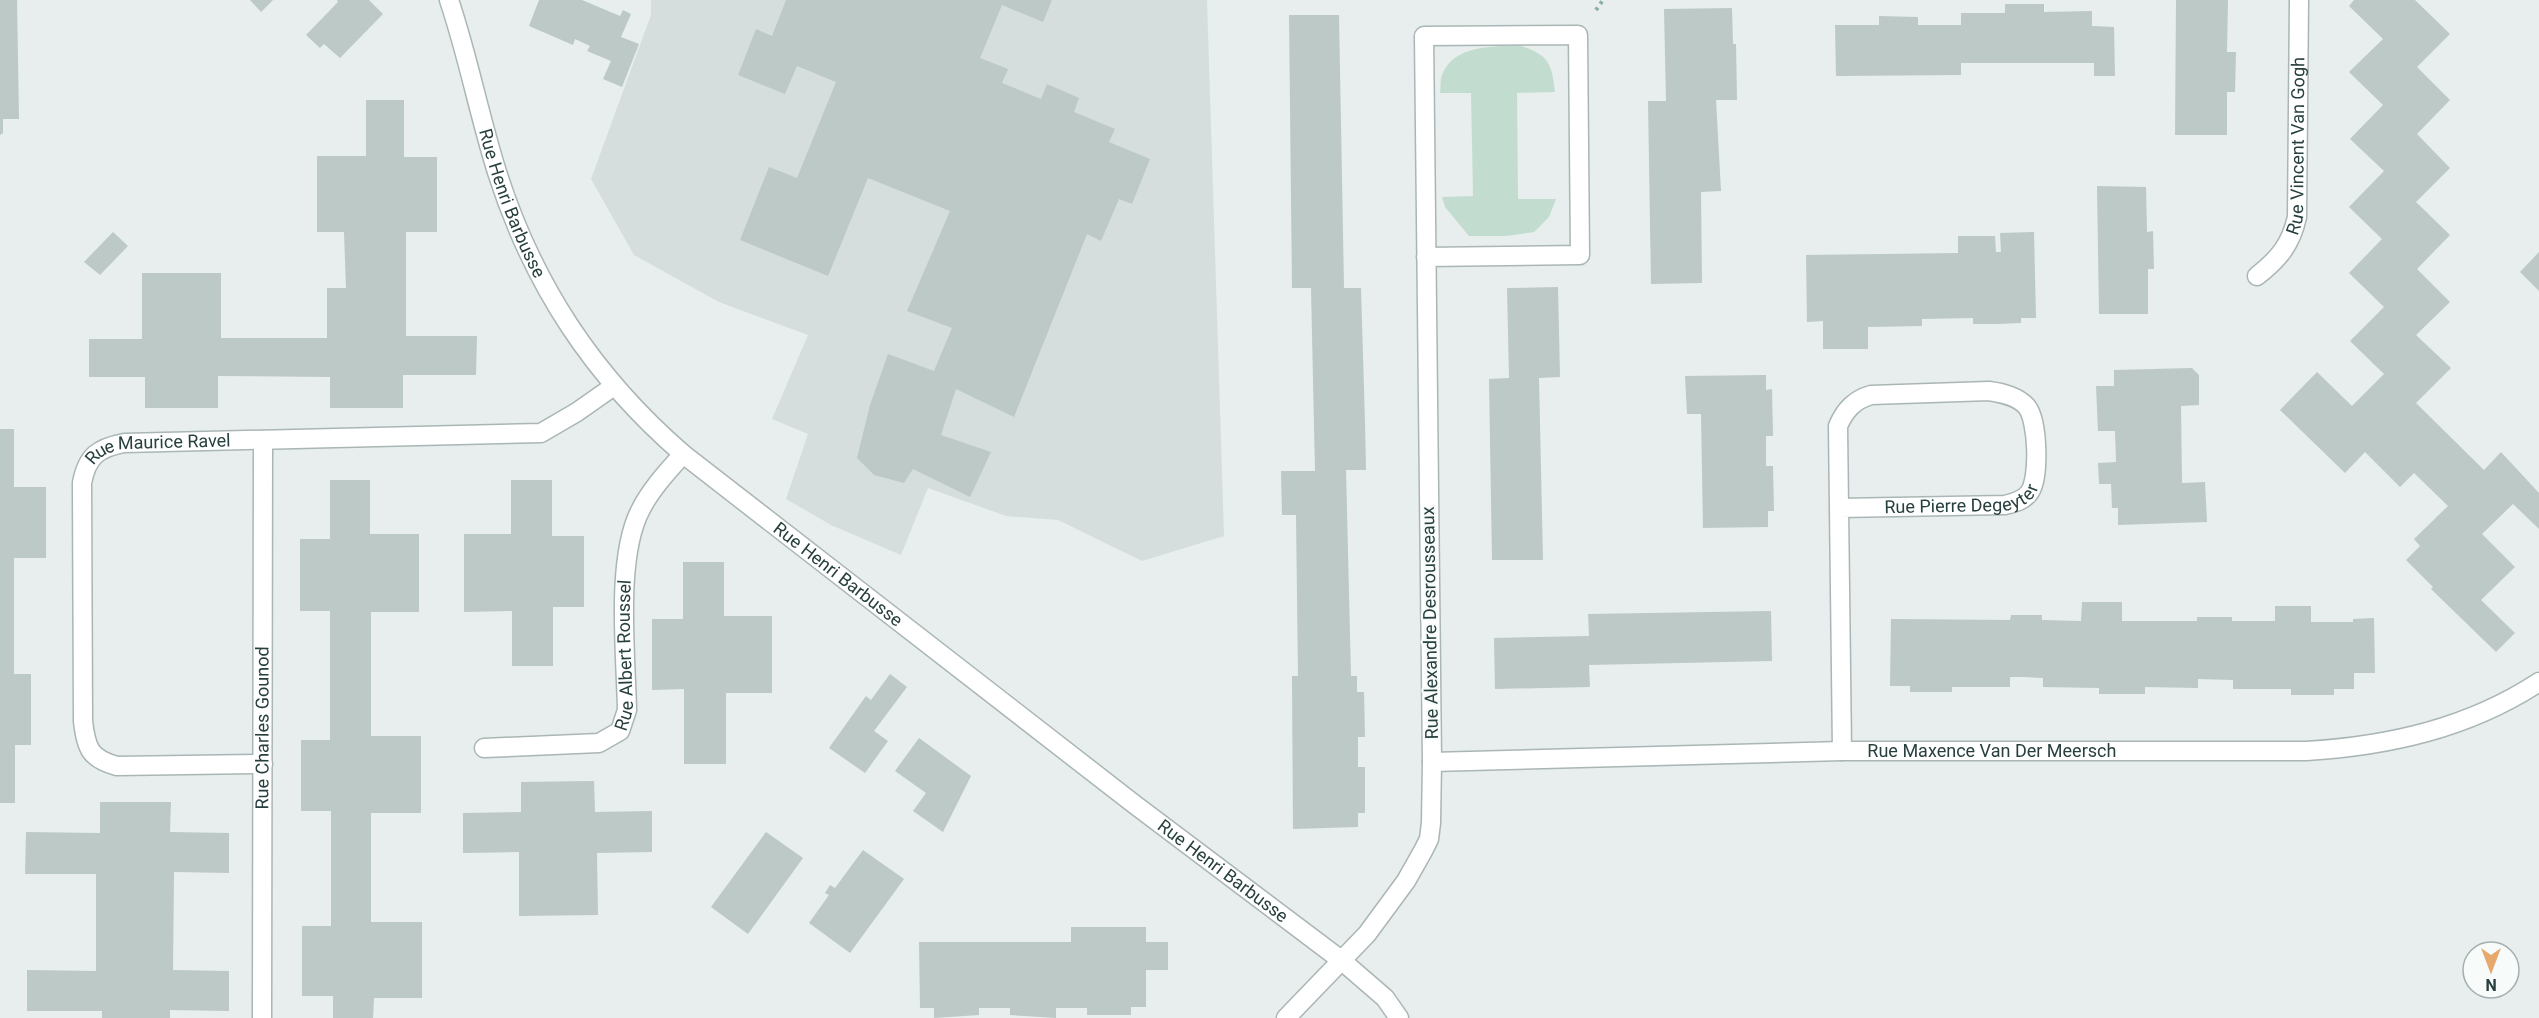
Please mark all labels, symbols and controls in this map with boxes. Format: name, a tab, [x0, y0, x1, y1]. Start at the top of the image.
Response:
street label: Rue Vincent Van Gogh	[2281, 57, 2308, 238]
street label: Rue Henri Barbusse	[475, 126, 550, 281]
street label: Rue Maurice Ravel	[80, 429, 231, 468]
street label: Rue Pierre Degeyter	[1884, 481, 2042, 517]
street label: Rue Alexandre Desrousseaux	[1417, 506, 1442, 740]
street label: Rue Henri Barbusse	[770, 517, 907, 630]
street label: Rue Albert Roussel	[610, 579, 637, 733]
street label: Rue Charles Gounod	[251, 646, 273, 810]
street label: Rue Maxence Van Der Meersch	[1867, 740, 2116, 761]
street label: Rue Henri Barbusse	[1154, 815, 1292, 926]
north arrow	[2461, 940, 2521, 1000]
text: N	[2485, 975, 2497, 994]

